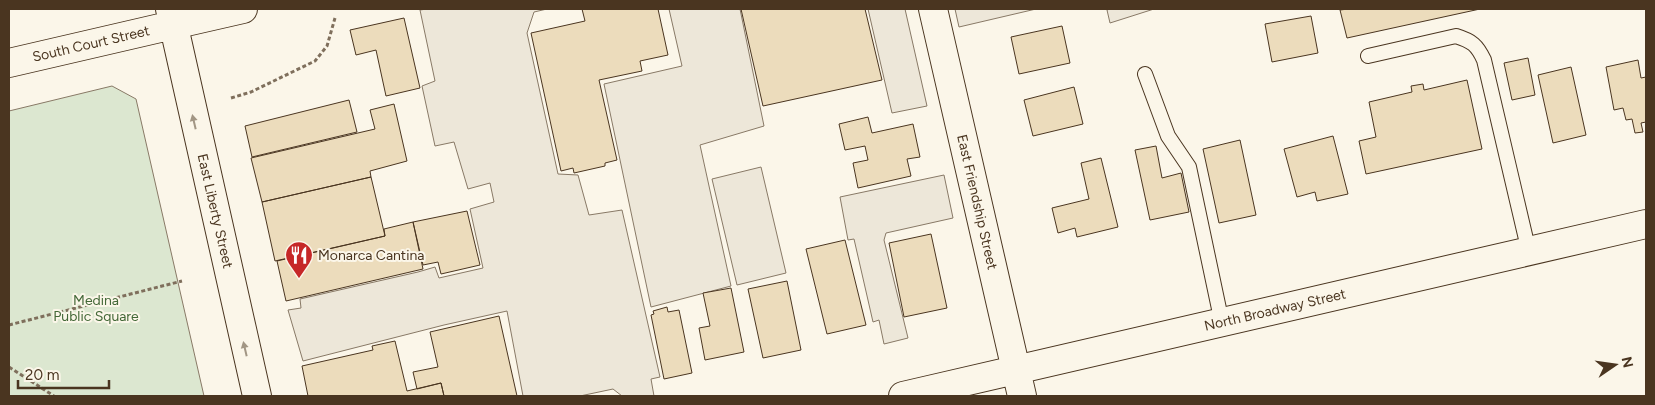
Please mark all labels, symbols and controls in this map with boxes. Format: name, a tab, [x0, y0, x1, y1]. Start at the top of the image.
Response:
street label: South Court Street	[31, 22, 151, 66]
one-way arrow	[190, 114, 198, 129]
street label: East Friendship Street	[953, 133, 1001, 271]
street label: East Liberty Street	[194, 152, 236, 270]
restaurant icon: Monarca Cantina	[284, 240, 314, 279]
place label: Monarca Cantina	[318, 247, 424, 264]
street label: North Broadway Street	[1203, 285, 1347, 335]
park label: Medina Public Square	[53, 292, 139, 325]
north arrow	[1590, 340, 1640, 390]
one-way arrow	[241, 341, 249, 356]
text: N	[1618, 355, 1637, 369]
scale bar	[18, 358, 109, 390]
text: 20 m	[25, 366, 59, 384]

